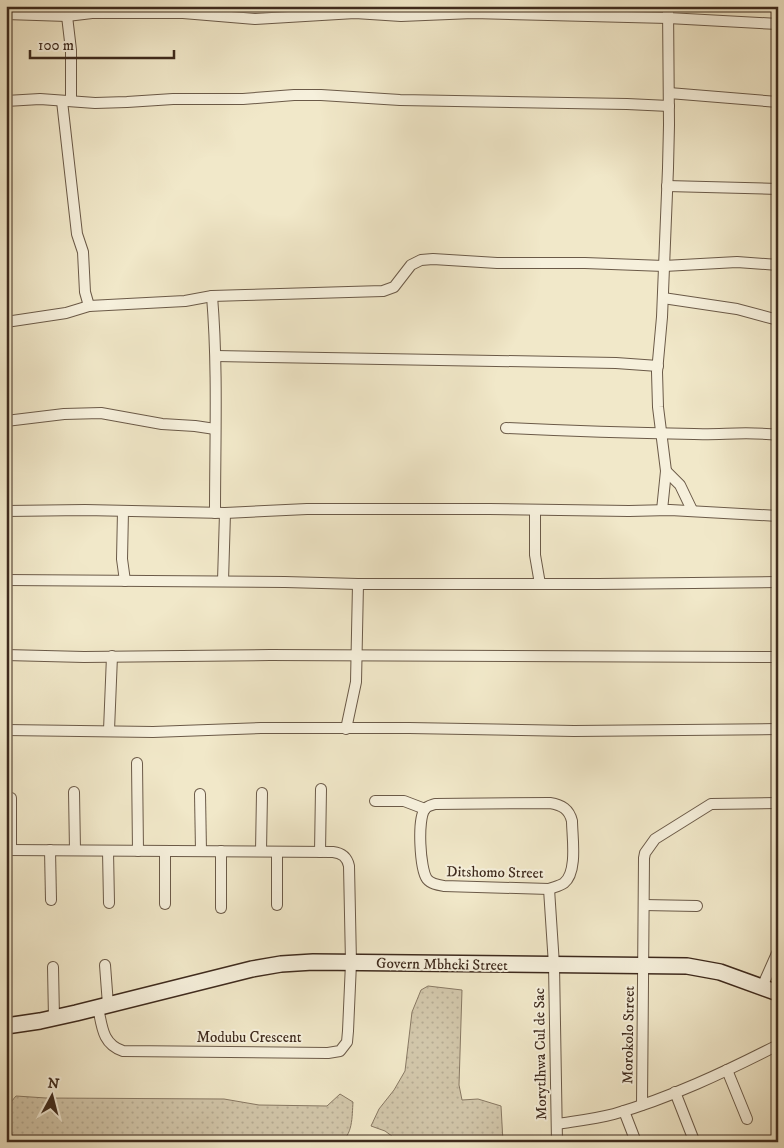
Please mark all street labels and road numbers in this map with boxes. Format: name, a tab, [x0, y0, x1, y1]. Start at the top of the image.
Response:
street label: Ditshomo Street	[446, 862, 544, 883]
street label: Govern Mbheki Street	[376, 954, 508, 975]
street label: Morokolo Street	[618, 985, 639, 1084]
street label: Morytlhwa Cul de Sac	[530, 987, 551, 1120]
street label: Modubu Crescent	[197, 1028, 302, 1047]

